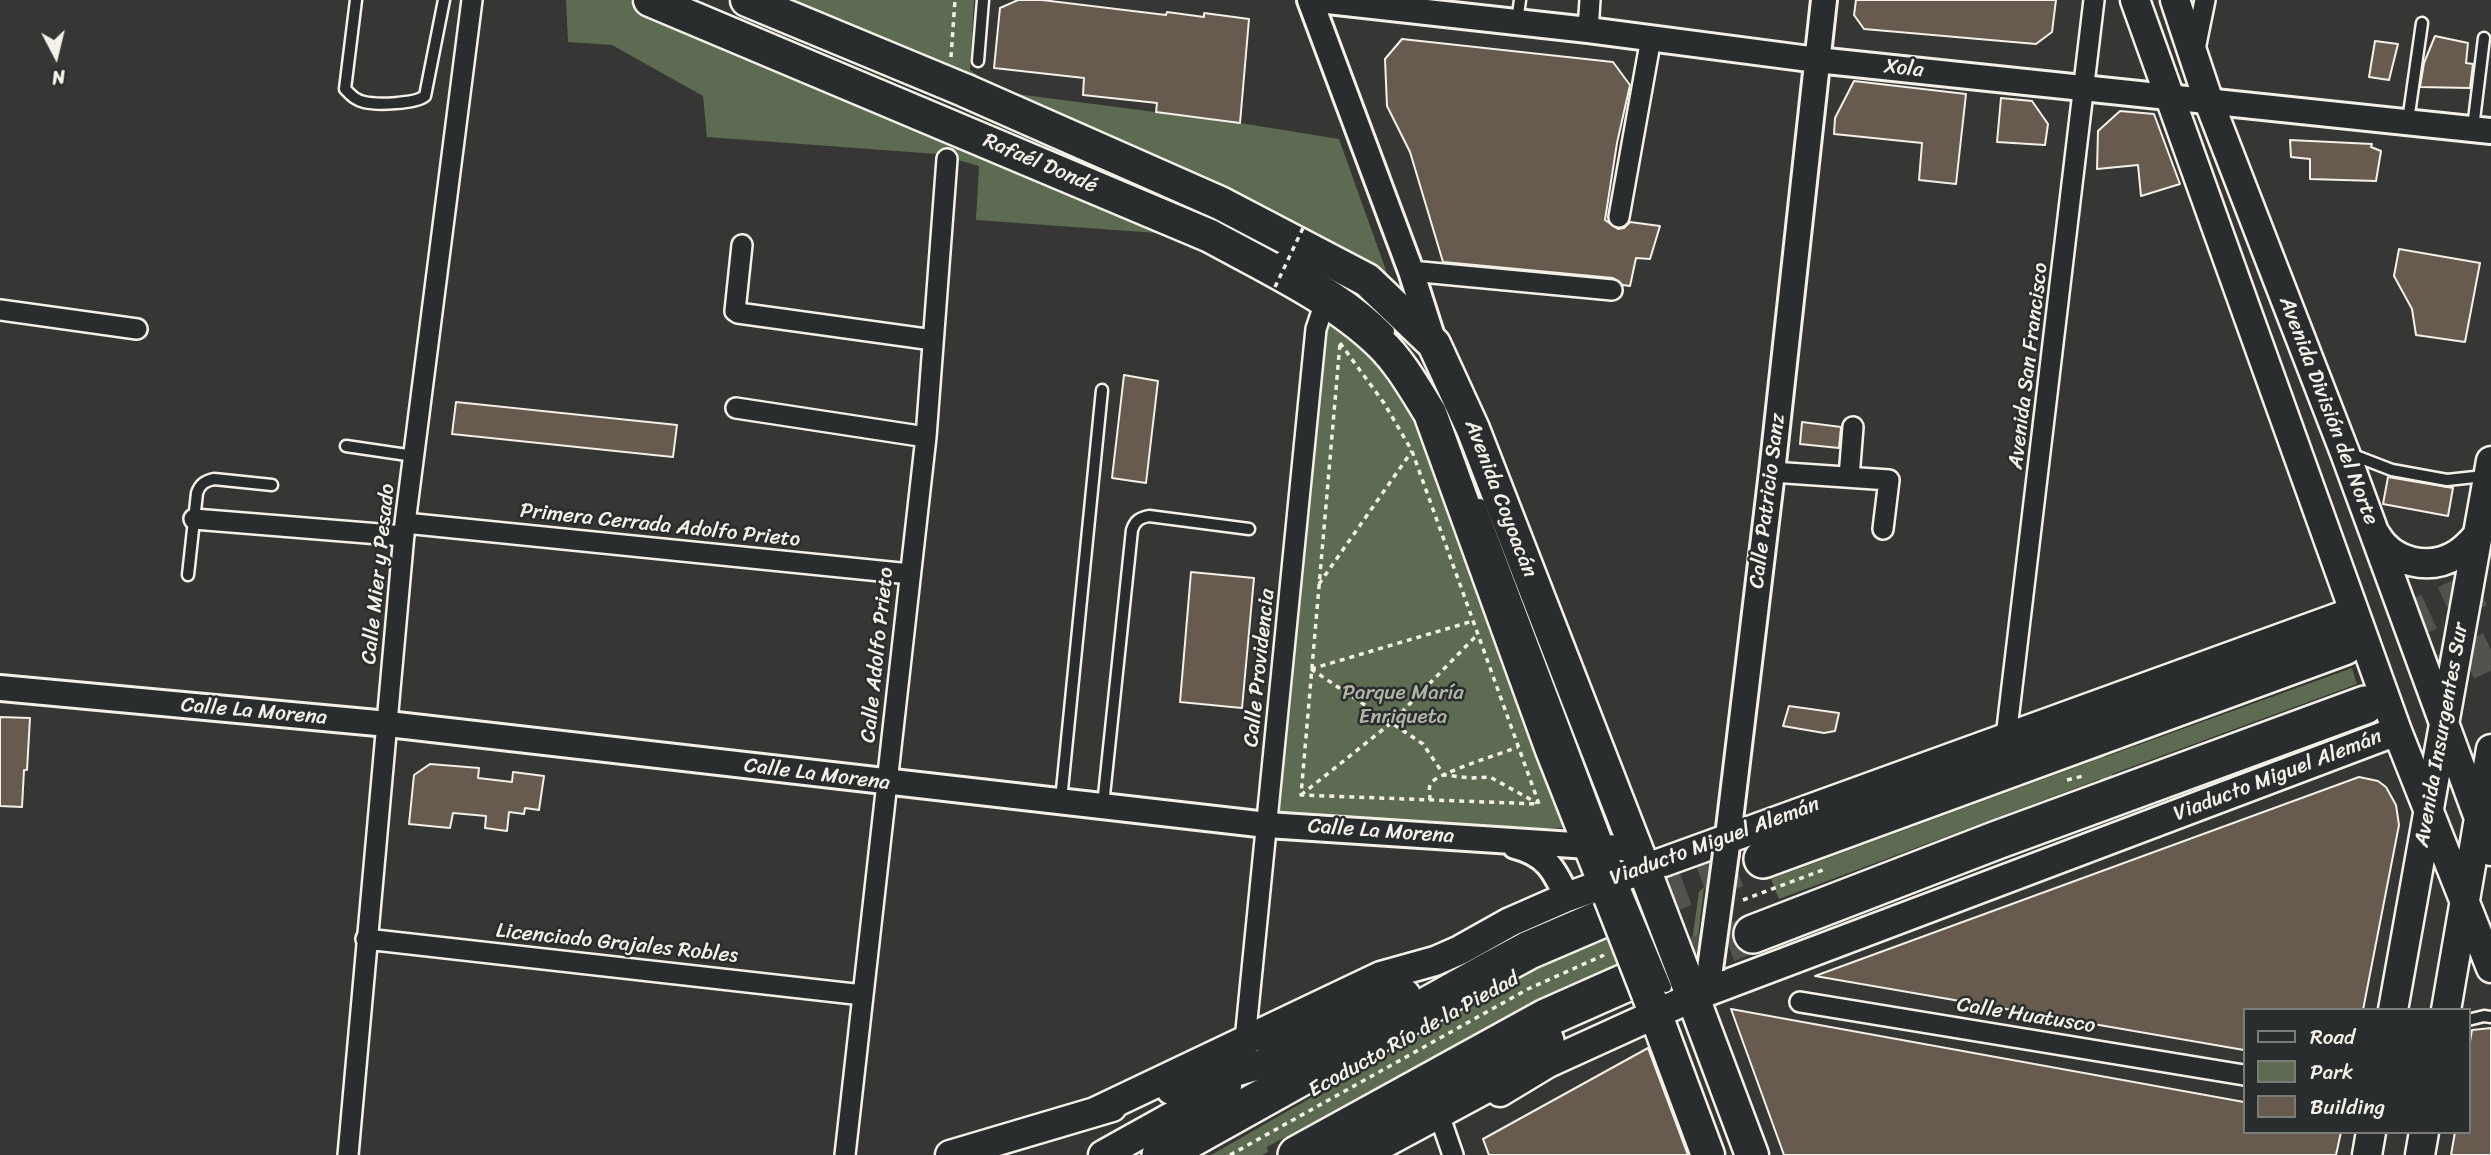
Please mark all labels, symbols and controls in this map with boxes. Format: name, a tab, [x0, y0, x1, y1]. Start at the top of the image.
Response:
north arrow	[21, 21, 91, 91]
street label: Xola	[1883, 54, 1925, 84]
text: N	[50, 60, 67, 95]
street label: Rafaél Dondé	[979, 129, 1101, 199]
street label: Avenida San Francisco	[2004, 261, 2054, 471]
street label: Avenida División del Norte	[2273, 293, 2383, 529]
street label: Calle Patricio Sanz	[1745, 412, 1791, 590]
street label: Avenida Coyoacán	[1458, 417, 1542, 581]
street label: Calle Mier y Pesado	[357, 483, 401, 665]
street label: Primera Cerrada Adolfo Prieto	[519, 499, 801, 553]
street label: Calle Adolfo Prieto	[856, 566, 900, 744]
street label: Calle Providencia	[1239, 588, 1281, 748]
street label: Avenida Insurgentes Sur	[2410, 621, 2474, 849]
park label: Parque María Enriqueta	[1342, 681, 1464, 731]
street label: Calle La Morena	[180, 693, 328, 731]
street label: Viaducto Miguel Alemán	[2170, 725, 2386, 827]
street label: Calle La Morena	[743, 754, 891, 796]
street label: Viaducto Miguel Alemán	[1607, 792, 1823, 892]
street label: Calle La Morena	[1307, 814, 1455, 850]
street label: Licenciado Grajales Robles	[495, 919, 739, 969]
street label: Ecoducto Río de la Piedad	[1304, 967, 1524, 1103]
street label: Calle Huatusco	[1955, 993, 2097, 1039]
legend	[2242, 1008, 2470, 1134]
text: Road	[2310, 1018, 2355, 1056]
text: Park	[2310, 1053, 2353, 1091]
text: Building	[2310, 1088, 2385, 1126]

